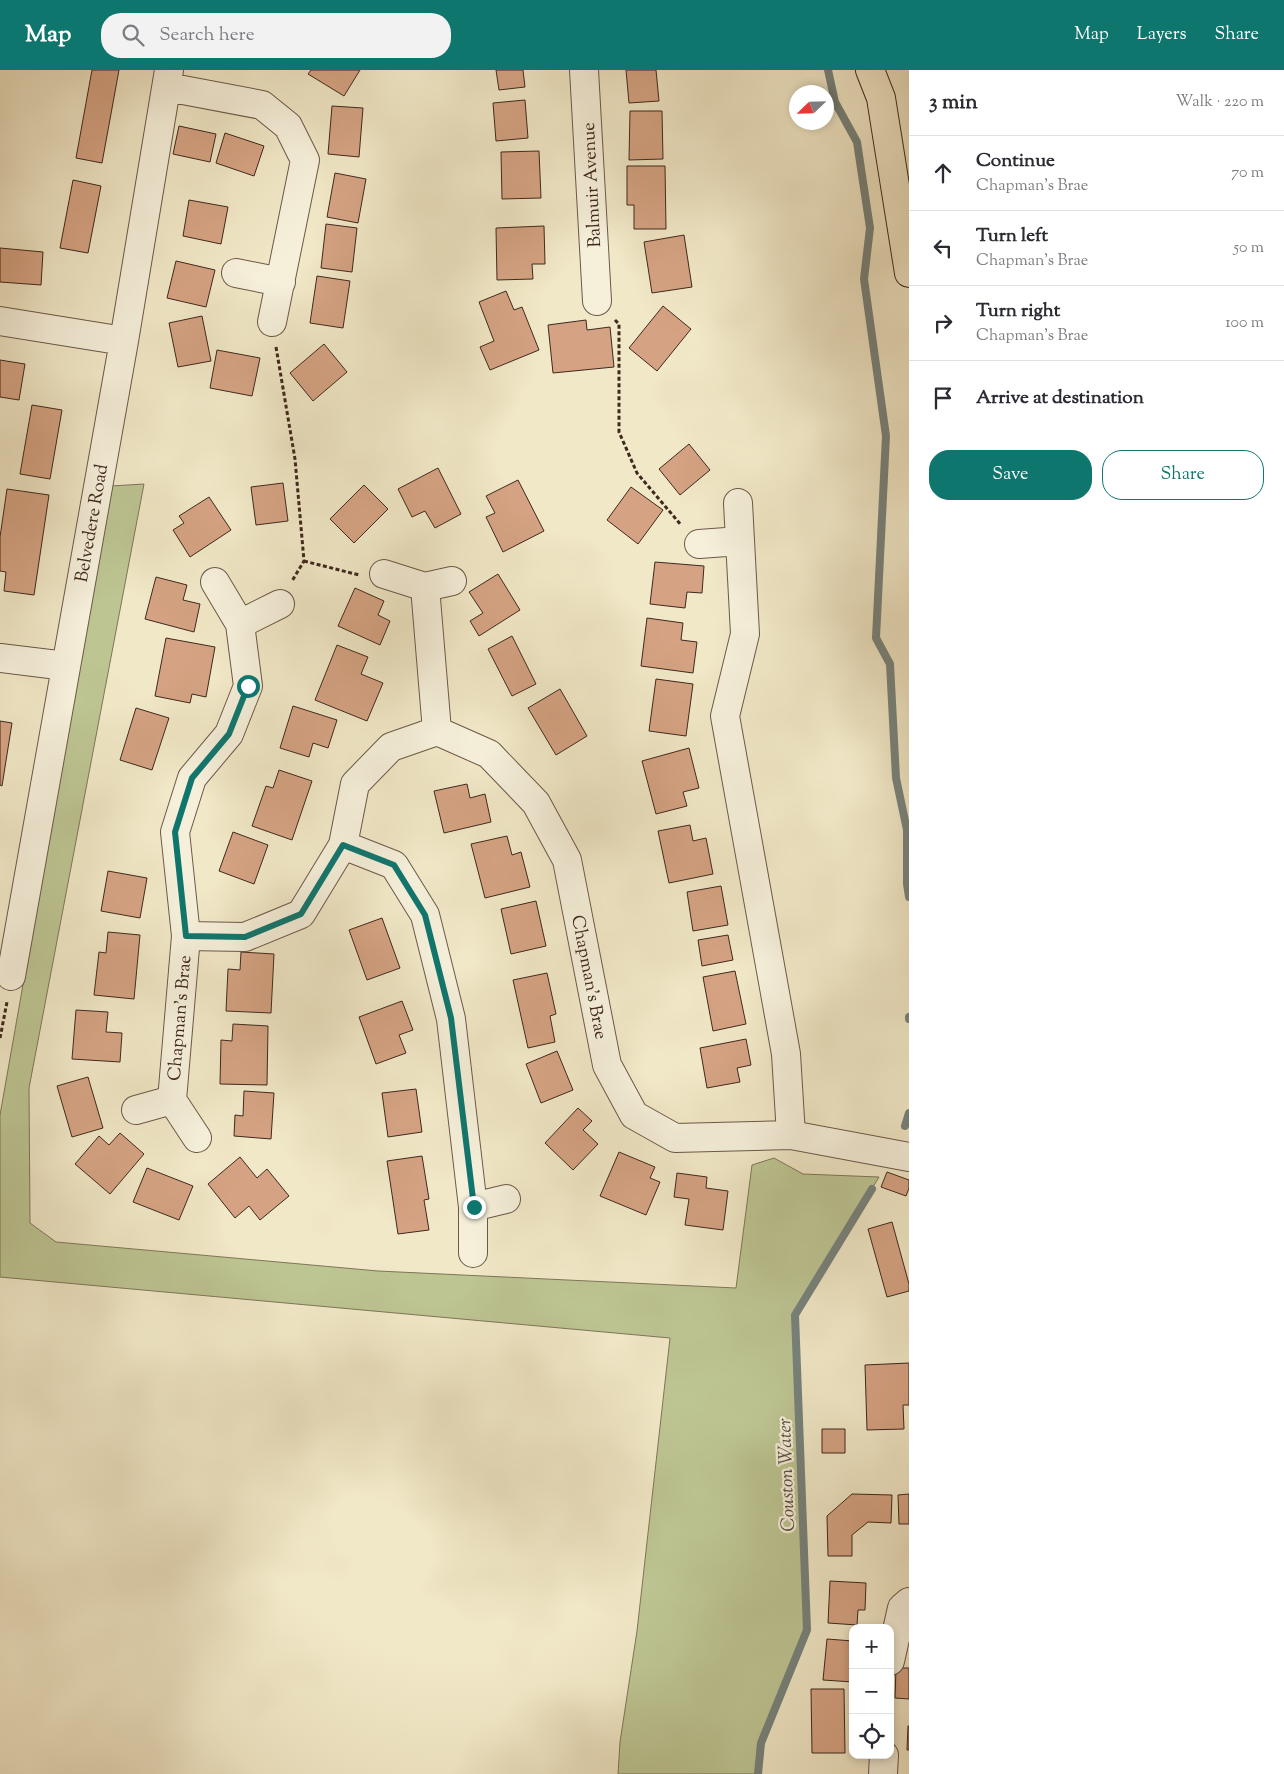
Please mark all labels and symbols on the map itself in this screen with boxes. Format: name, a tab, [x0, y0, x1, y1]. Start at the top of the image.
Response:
north arrow	[789, 85, 834, 130]
street label: Balmuir Avenue	[577, 122, 609, 248]
street label: Belvedere Road	[70, 462, 116, 584]
route start	[237, 675, 260, 698]
street label: Chapman's Brae	[563, 913, 613, 1042]
street label: Chapman's Brae	[163, 954, 199, 1082]
route end	[463, 1196, 486, 1219]
water label: Couston Water	[772, 1417, 803, 1532]

